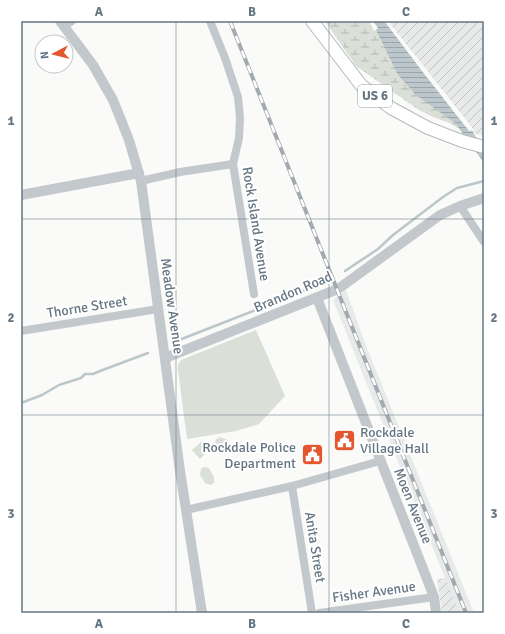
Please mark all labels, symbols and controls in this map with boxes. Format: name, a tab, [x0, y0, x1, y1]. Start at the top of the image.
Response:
text: A	[95, 4, 104, 20]
text: B	[248, 4, 256, 20]
text: C	[402, 4, 410, 20]
north arrow	[34, 34, 74, 74]
text: N	[38, 51, 51, 60]
road number: US 6	[358, 85, 392, 107]
text: 1	[7, 113, 15, 129]
text: 1	[490, 113, 498, 129]
street label: Rock Island Avenue	[239, 166, 273, 282]
street label: Meadow Avenue	[157, 257, 187, 355]
street label: Brandon Road	[251, 268, 335, 316]
street label: Thorne Street	[46, 292, 128, 322]
text: 2	[7, 310, 15, 326]
text: 2	[490, 310, 498, 326]
place label: Rockdale Village Hall	[360, 424, 429, 457]
public building icon: Rockdale Village Hall	[331, 427, 357, 453]
place label: Rockdale Police Department	[202, 439, 296, 472]
public building icon: Rockdale Police Department	[299, 442, 325, 468]
street label: Moen Avenue	[390, 466, 436, 546]
text: 3	[7, 506, 15, 522]
text: 3	[490, 506, 498, 522]
street label: Anita Street	[301, 510, 329, 584]
street label: Fisher Avenue	[331, 578, 417, 606]
text: A	[95, 616, 104, 632]
text: B	[248, 616, 256, 632]
text: C	[402, 616, 410, 632]

